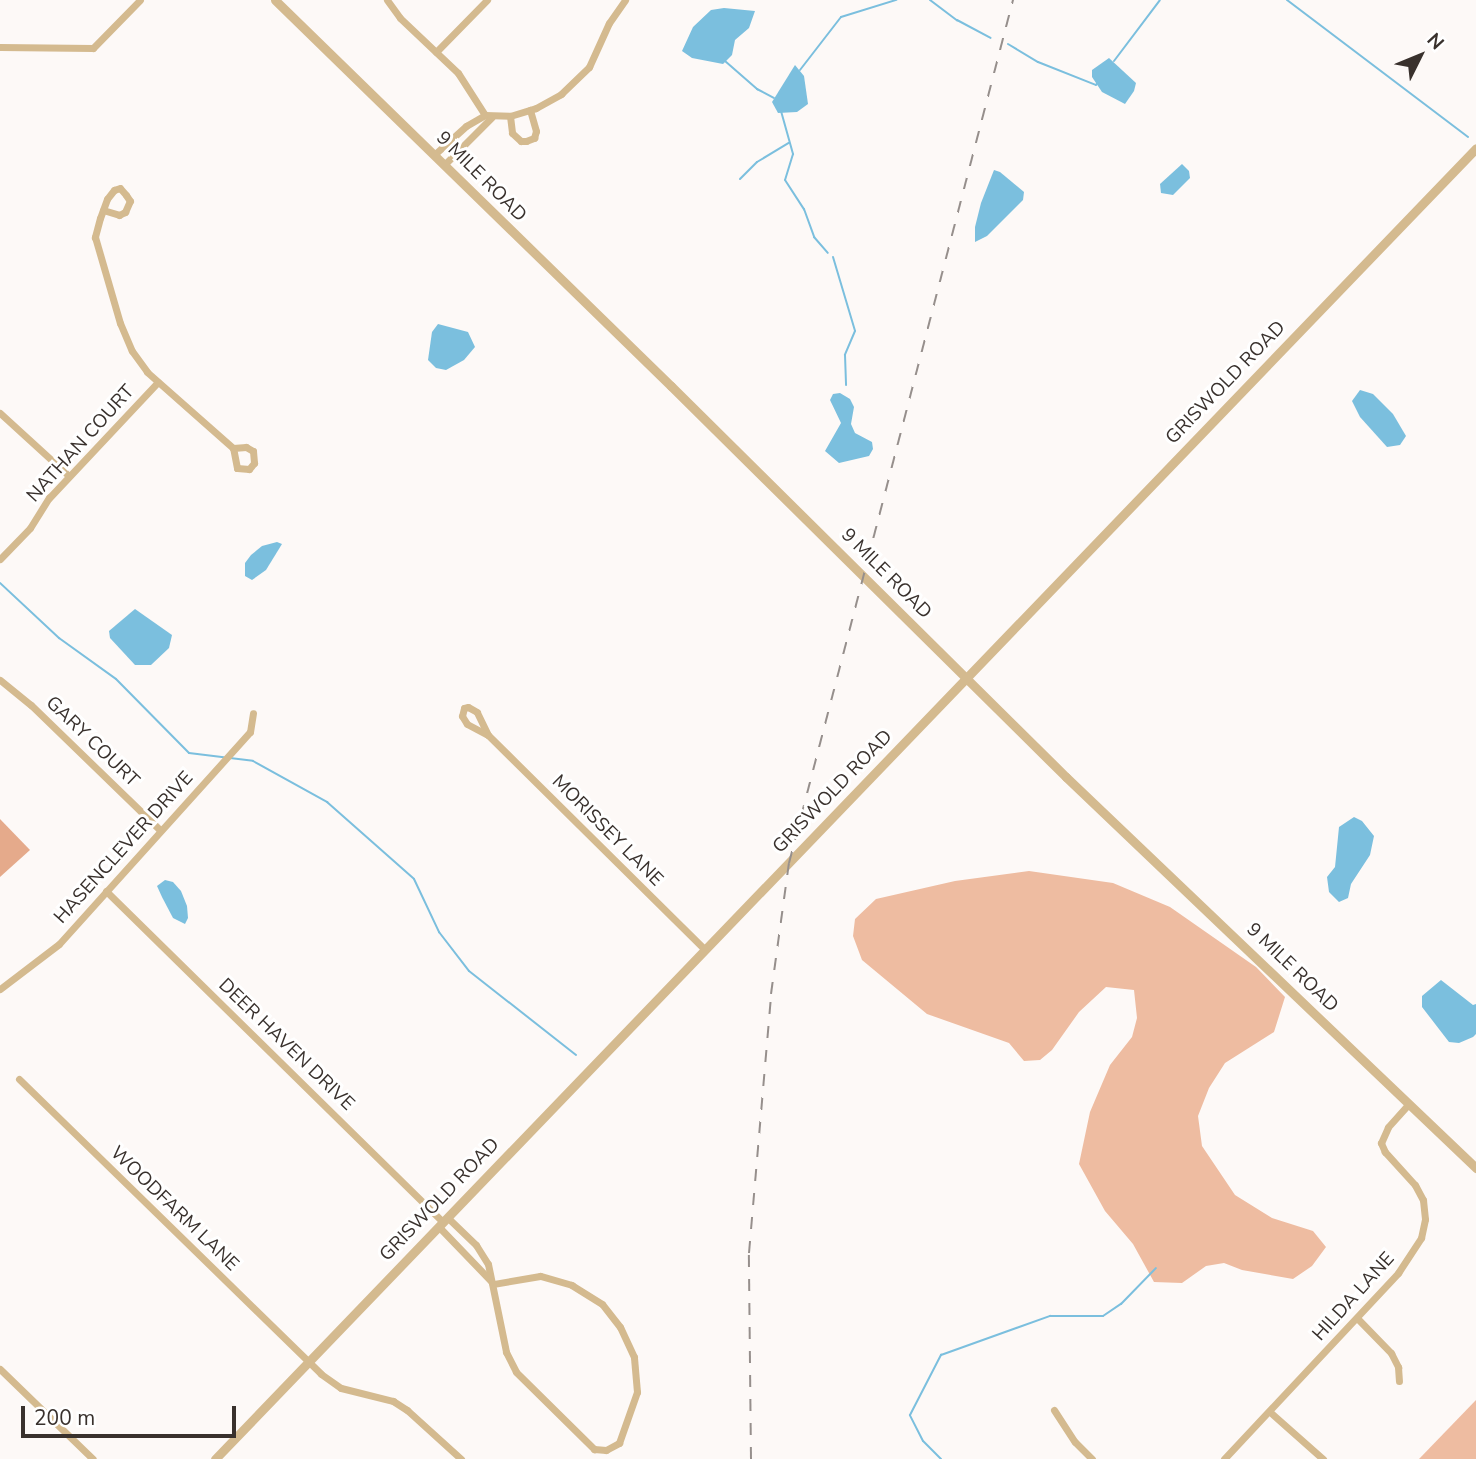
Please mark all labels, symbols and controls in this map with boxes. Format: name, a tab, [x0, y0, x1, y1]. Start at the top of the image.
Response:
north arrow	[1385, 21, 1455, 91]
text: N	[1421, 28, 1450, 56]
street label: 9 MILE ROAD	[431, 127, 531, 227]
street label: GRISWOLD ROAD	[1161, 317, 1291, 449]
street label: NATHAN COURT	[22, 381, 140, 507]
street label: 9 MILE ROAD	[836, 524, 936, 624]
street label: GARY COURT	[41, 692, 143, 792]
street label: GRISWOLD ROAD	[768, 726, 898, 858]
street label: HASENCLEVER DRIVE	[50, 767, 198, 929]
street label: MORISSEY LANE	[547, 771, 667, 891]
street label: 9 MILE ROAD	[1241, 919, 1343, 1017]
street label: DEER HAVEN DRIVE	[213, 974, 359, 1116]
street label: GRISWOLD ROAD	[375, 1134, 505, 1266]
street label: WOODFARM LANE	[105, 1142, 243, 1276]
street label: HILDA LANE	[1308, 1248, 1400, 1346]
scale bar	[24, 1392, 240, 1436]
text: 200 m	[34, 1404, 95, 1432]

